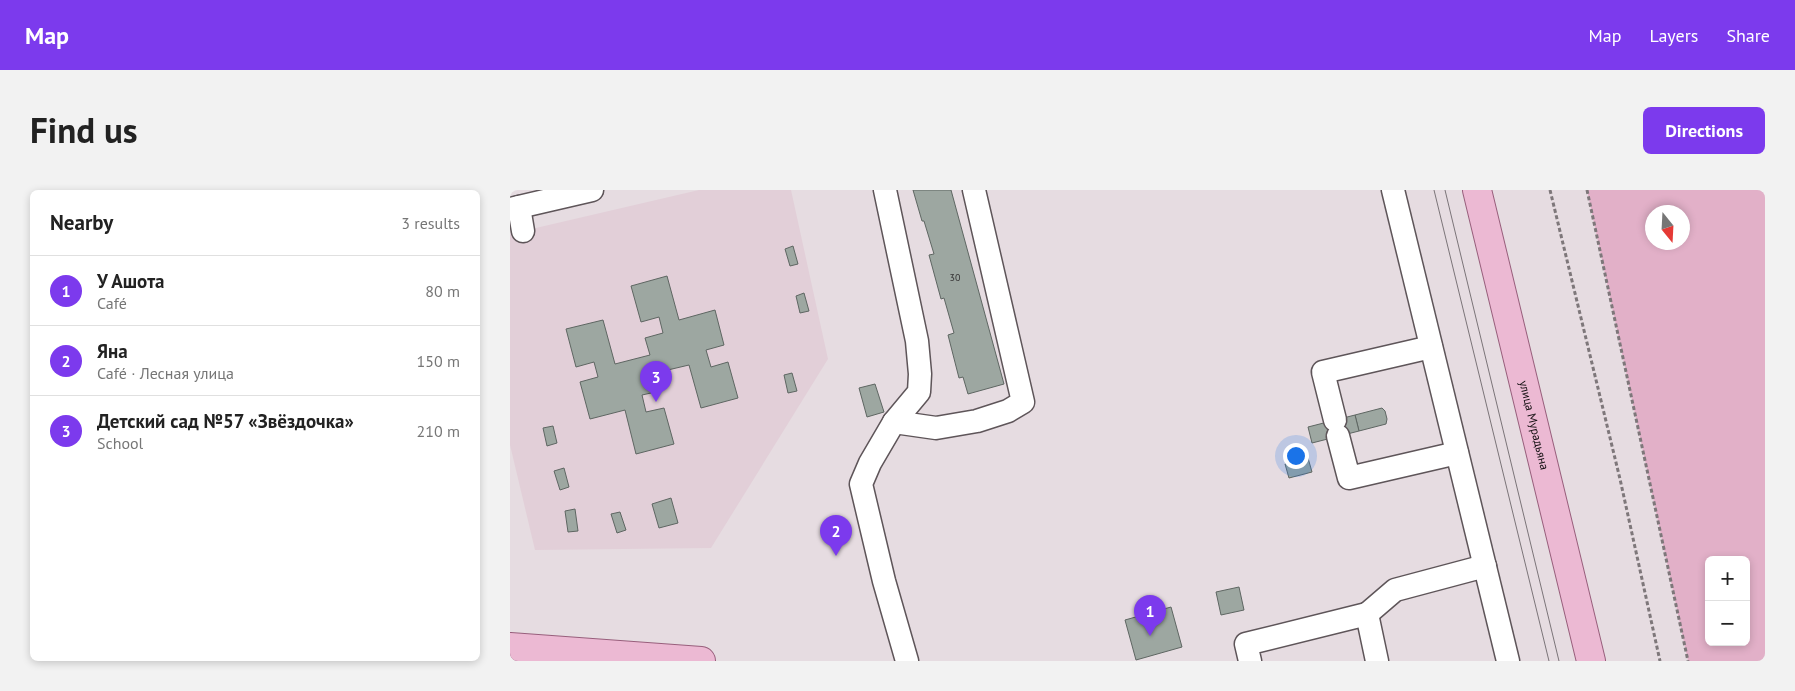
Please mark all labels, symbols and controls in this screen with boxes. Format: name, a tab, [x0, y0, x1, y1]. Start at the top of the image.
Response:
text: Map	[25, 20, 69, 51]
text: Map	[1589, 24, 1621, 47]
text: Layers	[1649, 24, 1698, 47]
text: Share	[1726, 24, 1770, 47]
text: Find us	[30, 107, 138, 153]
button: Directions	[1643, 107, 1765, 154]
north arrow	[1645, 205, 1690, 250]
text: Nearby	[50, 209, 113, 236]
text: 3 results	[401, 213, 460, 233]
text: У Ашота	[97, 269, 165, 293]
house number: 30	[950, 271, 961, 284]
text: 1	[61, 281, 71, 301]
text: 80 m	[425, 281, 460, 301]
text: Café	[97, 293, 127, 313]
text: Яна	[97, 339, 128, 363]
text: 2	[61, 351, 71, 371]
text: 150 m	[417, 351, 460, 371]
pin: 3	[640, 361, 672, 402]
text: Café · Лесная улица	[97, 363, 234, 383]
street label: улица Мурадьяна	[1516, 379, 1552, 471]
text: Детский сад №57 «Звёздочка»	[97, 409, 354, 433]
text: 3	[61, 421, 71, 441]
text: 210 m	[417, 421, 460, 441]
text: School	[97, 433, 143, 453]
your location	[1283, 443, 1309, 469]
pin: 2	[820, 515, 852, 556]
map controls	[1705, 556, 1750, 646]
button: +	[1705, 556, 1750, 601]
pin: 1	[1134, 595, 1166, 636]
button: −	[1705, 601, 1750, 646]

